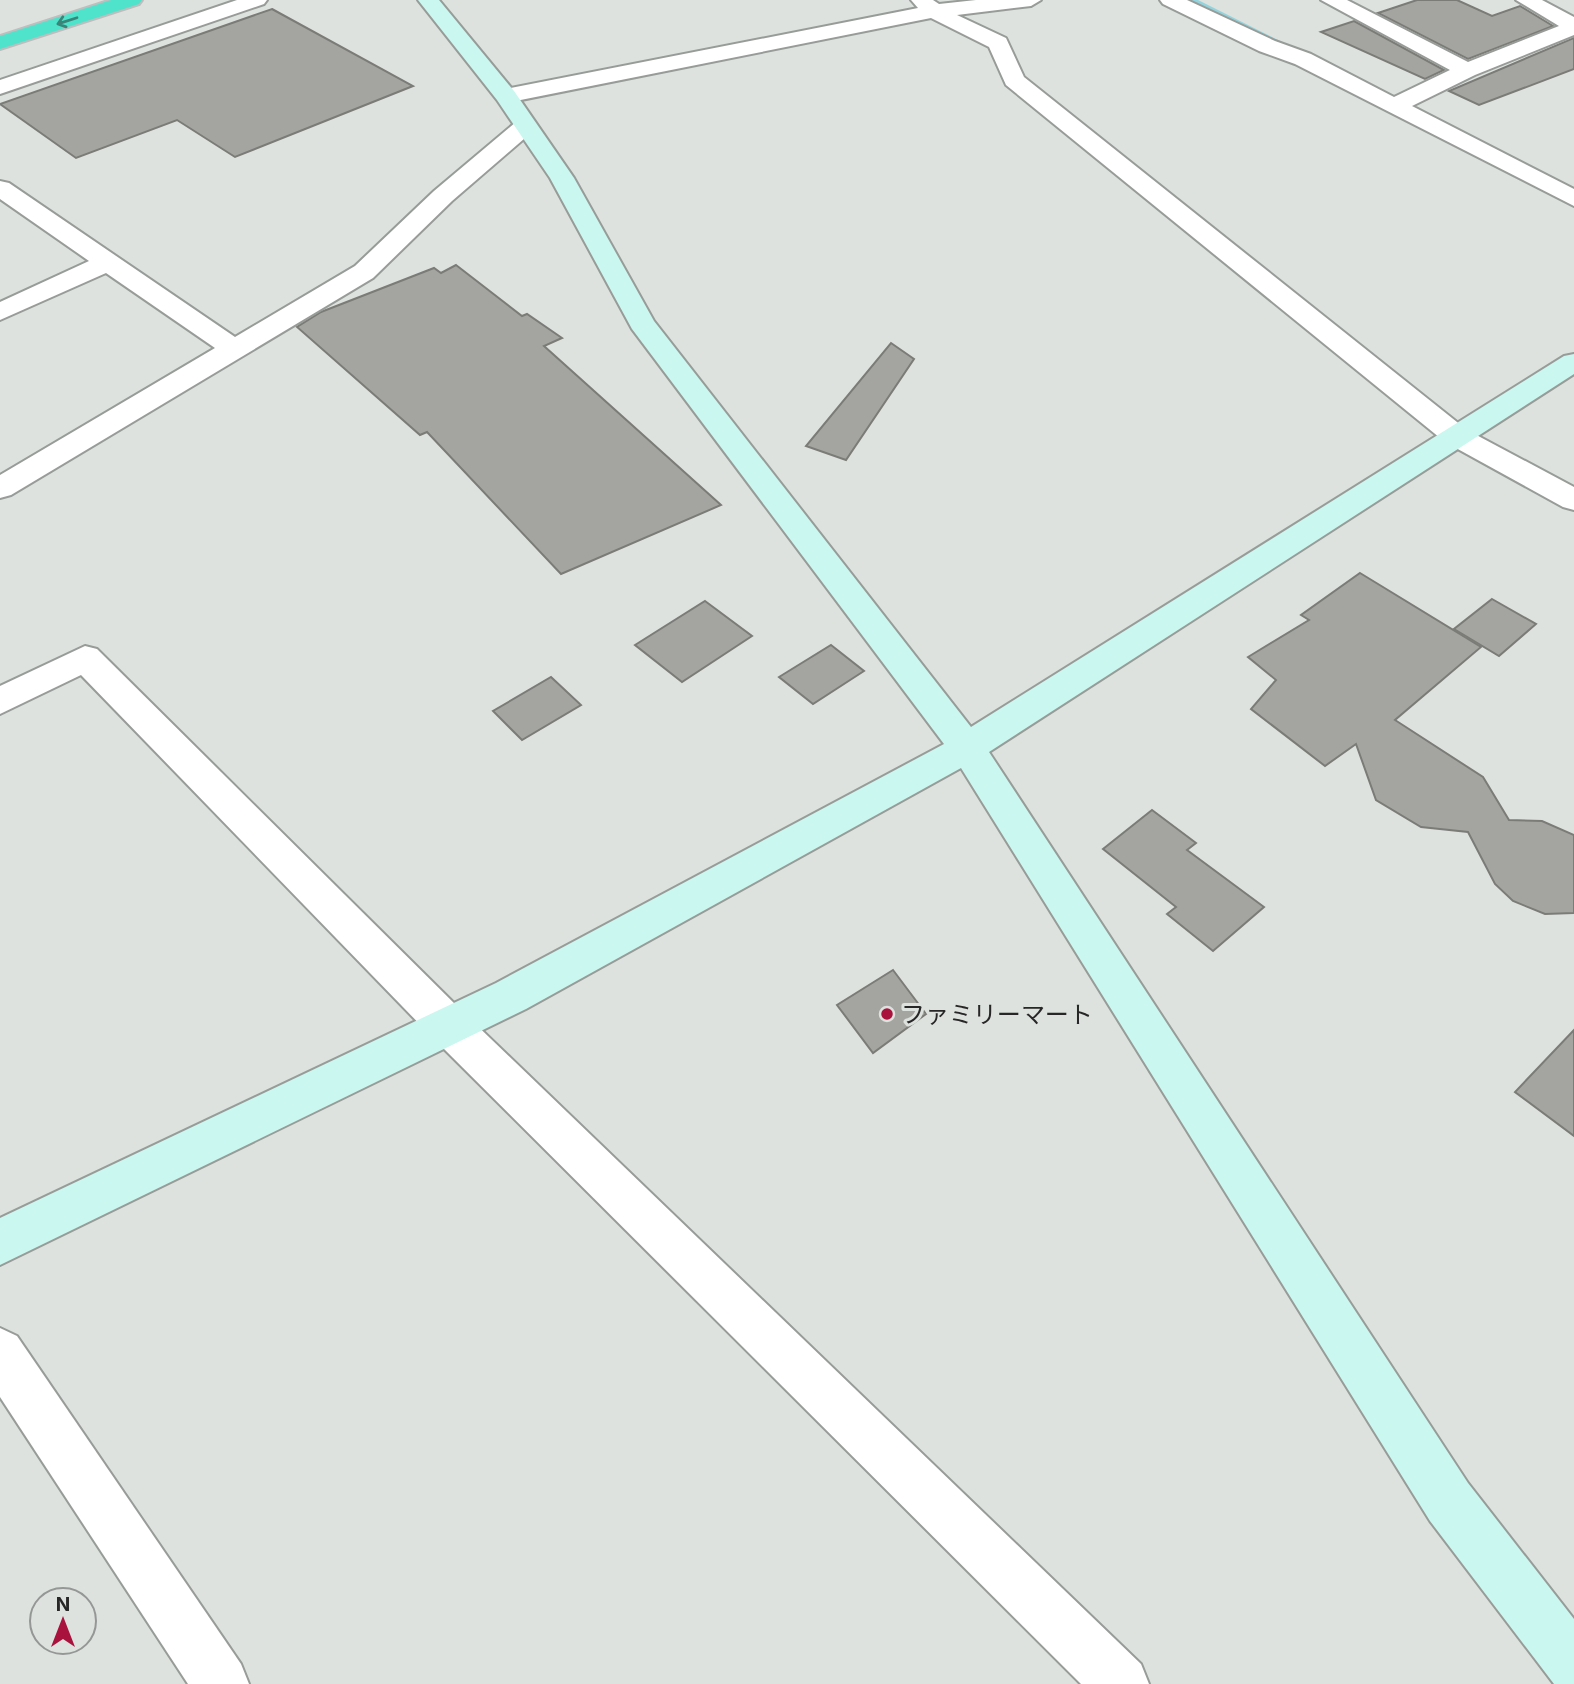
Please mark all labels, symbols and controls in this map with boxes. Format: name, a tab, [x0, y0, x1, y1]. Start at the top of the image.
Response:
one-way arrow	[56, 15, 78, 28]
place label: ファミリーマート	[901, 1000, 1093, 1029]
marker: ファミリーマート	[879, 1006, 895, 1022]
north arrow	[28, 1586, 98, 1656]
text: N	[56, 1593, 70, 1616]

